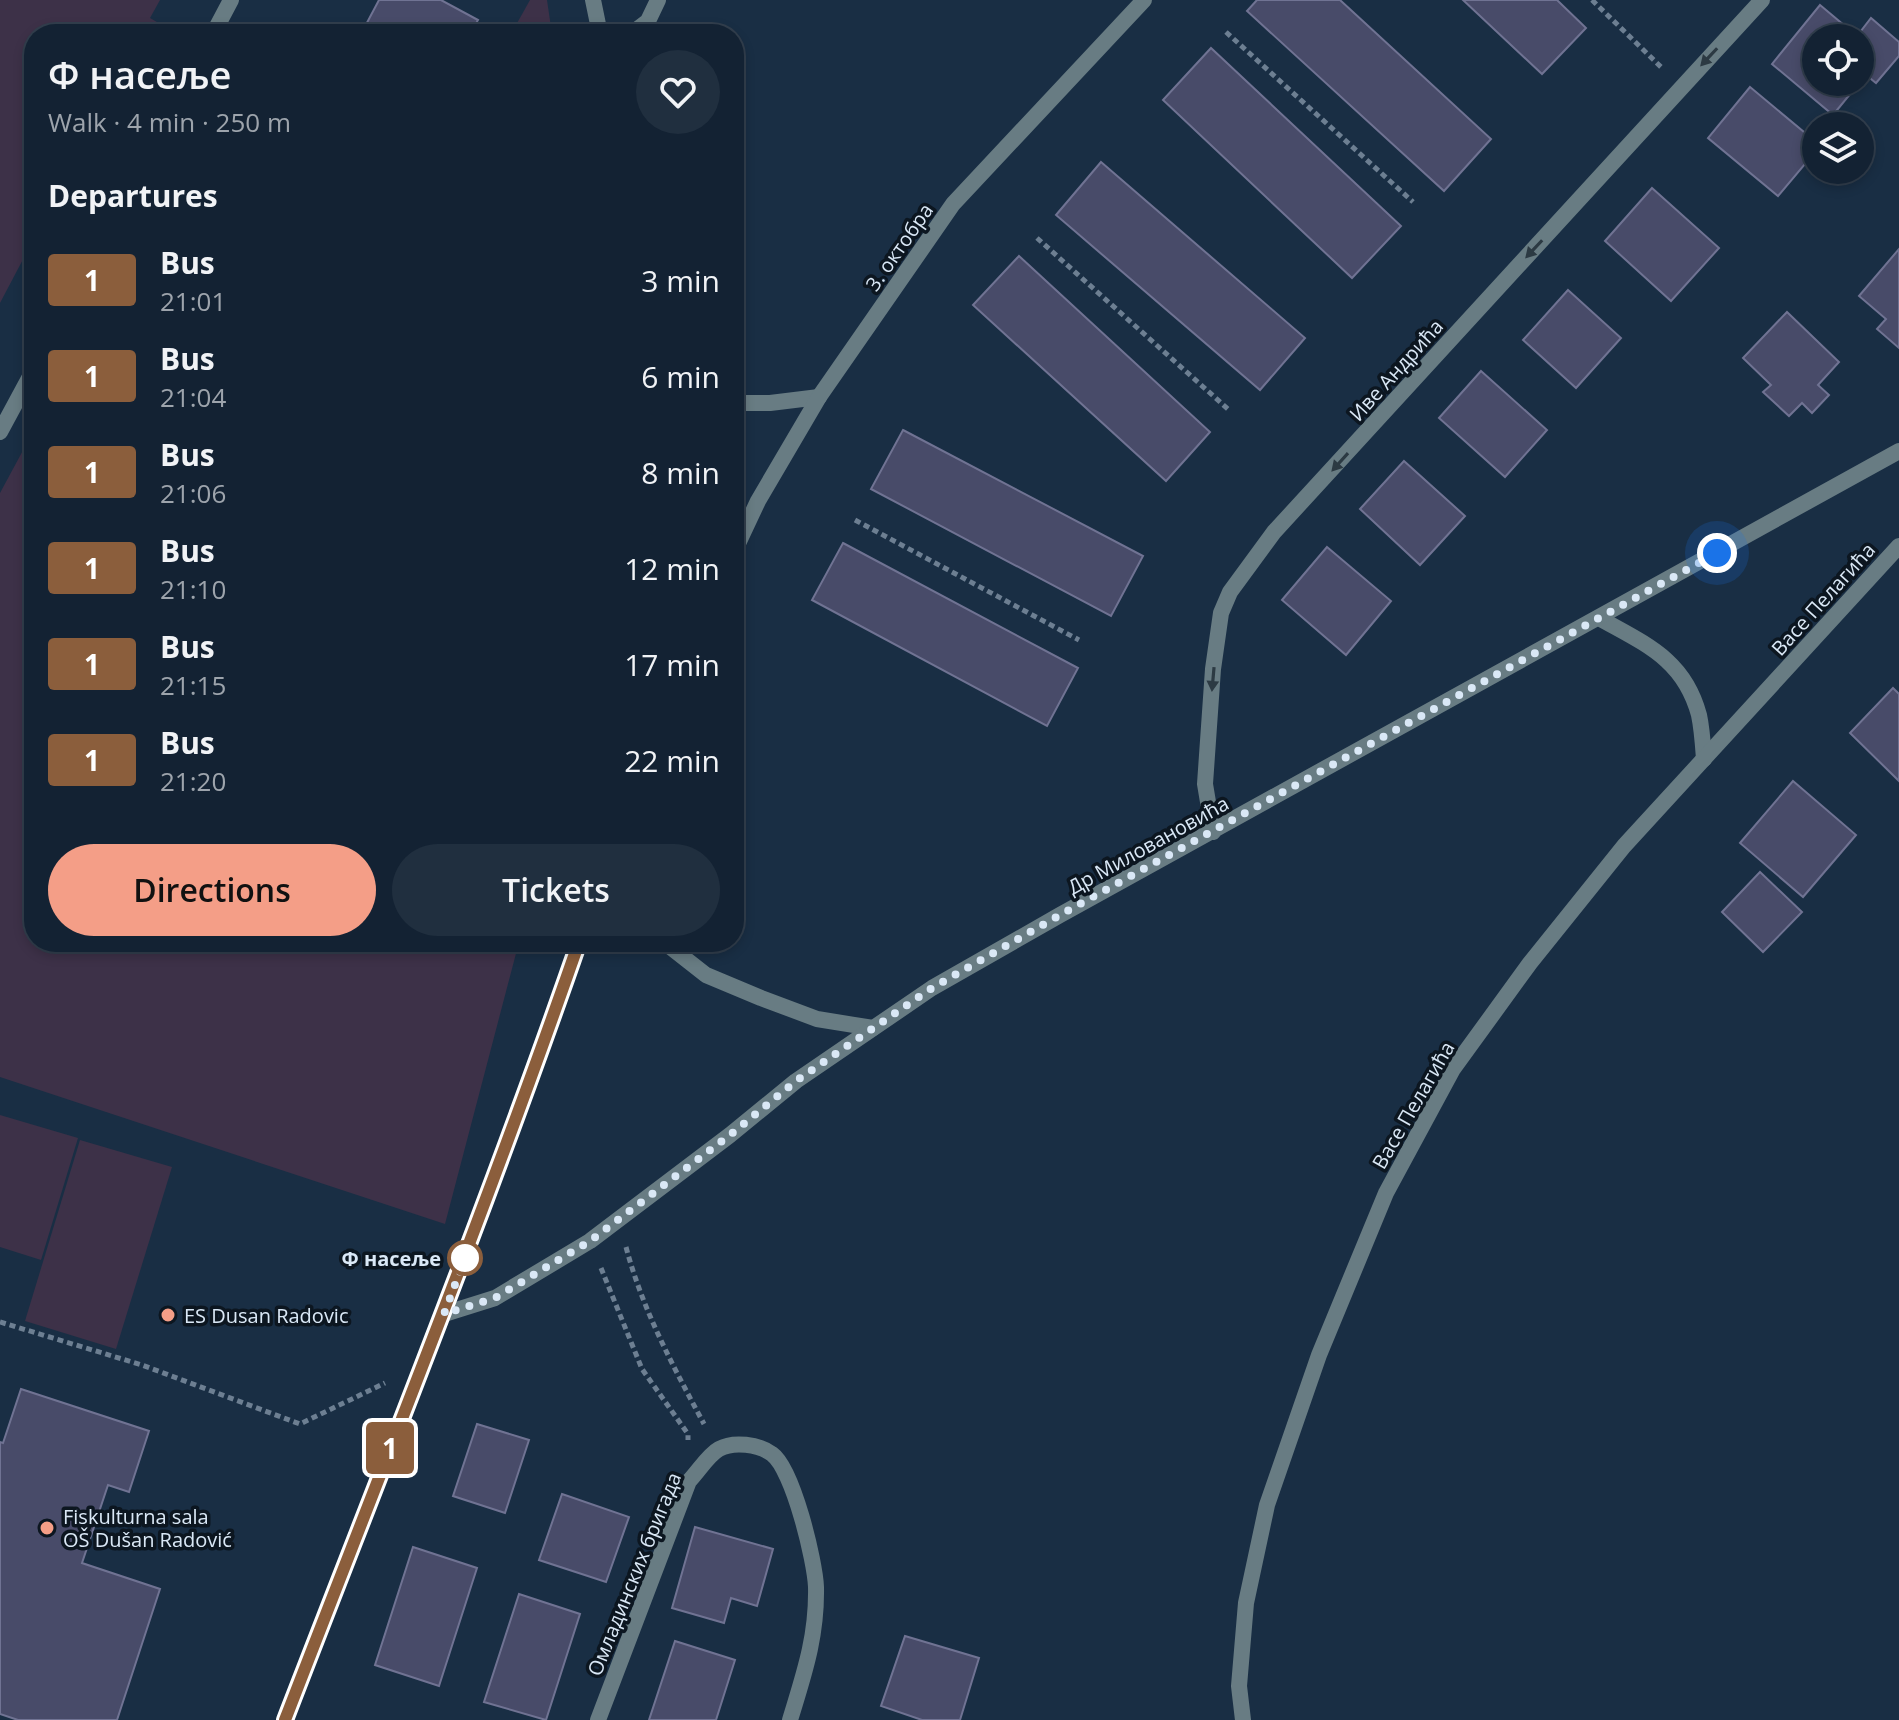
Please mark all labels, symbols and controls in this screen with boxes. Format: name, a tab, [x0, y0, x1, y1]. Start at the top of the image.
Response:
map controls	[1802, 24, 1874, 184]
button: locate	[1802, 24, 1874, 96]
text: Ф насеље	[48, 48, 232, 100]
one-way arrow	[1701, 48, 1719, 67]
button: heart	[636, 50, 720, 134]
text: Walk · 4 min · 250 m	[48, 104, 291, 140]
button: layers	[1802, 112, 1874, 184]
text: Departures	[48, 175, 218, 216]
street label: 3. октобра	[859, 198, 939, 296]
one-way arrow	[1525, 240, 1543, 259]
text: Bus	[160, 242, 215, 283]
text: 3 min	[641, 260, 720, 301]
text: 1	[84, 261, 100, 299]
text: 21:01	[160, 283, 226, 319]
street label: Иве Андрића	[1343, 313, 1449, 427]
text: Bus	[160, 338, 215, 379]
text: 6 min	[641, 356, 720, 397]
text: 1	[84, 357, 100, 395]
text: 21:04	[160, 379, 226, 415]
text: Bus	[160, 434, 215, 475]
text: 8 min	[641, 452, 720, 493]
one-way arrow	[1331, 452, 1349, 471]
text: 1	[84, 453, 100, 491]
text: 21:06	[160, 475, 226, 511]
text: Bus	[160, 530, 215, 571]
your location	[1697, 533, 1737, 573]
street label: Васе Пелагића	[1765, 537, 1881, 661]
text: 12 min	[624, 548, 720, 589]
text: 1	[84, 549, 100, 587]
text: 21:10	[160, 571, 226, 607]
text: Bus	[160, 626, 215, 667]
text: 17 min	[624, 644, 720, 685]
text: 1	[84, 645, 100, 683]
text: 21:15	[160, 667, 226, 703]
one-way arrow	[1206, 667, 1219, 692]
text: Bus	[160, 722, 215, 763]
text: 22 min	[624, 740, 720, 781]
text: 1	[84, 741, 100, 779]
text: 21:20	[160, 763, 226, 799]
street label: Др Миловановића	[1063, 790, 1233, 900]
button: Directions	[48, 844, 376, 936]
button: Tickets	[392, 844, 720, 936]
street label: Васе Пелагића	[1366, 1036, 1460, 1174]
marker: Ф насеље	[448, 1241, 482, 1275]
place label: Ф насеље	[342, 1245, 441, 1272]
place label: ES Dusan Radovic	[184, 1302, 349, 1329]
marker: ES Dusan Radovic	[159, 1306, 177, 1324]
line badge: 1	[364, 1422, 416, 1474]
text: 1	[382, 1429, 398, 1467]
street label: Омладинских бригада	[581, 1468, 687, 1680]
place label: Fiskulturna sala OŠ Dušan Radović	[63, 1503, 232, 1553]
marker: Fiskulturna sala OŠ Dušan Radović	[38, 1519, 56, 1537]

